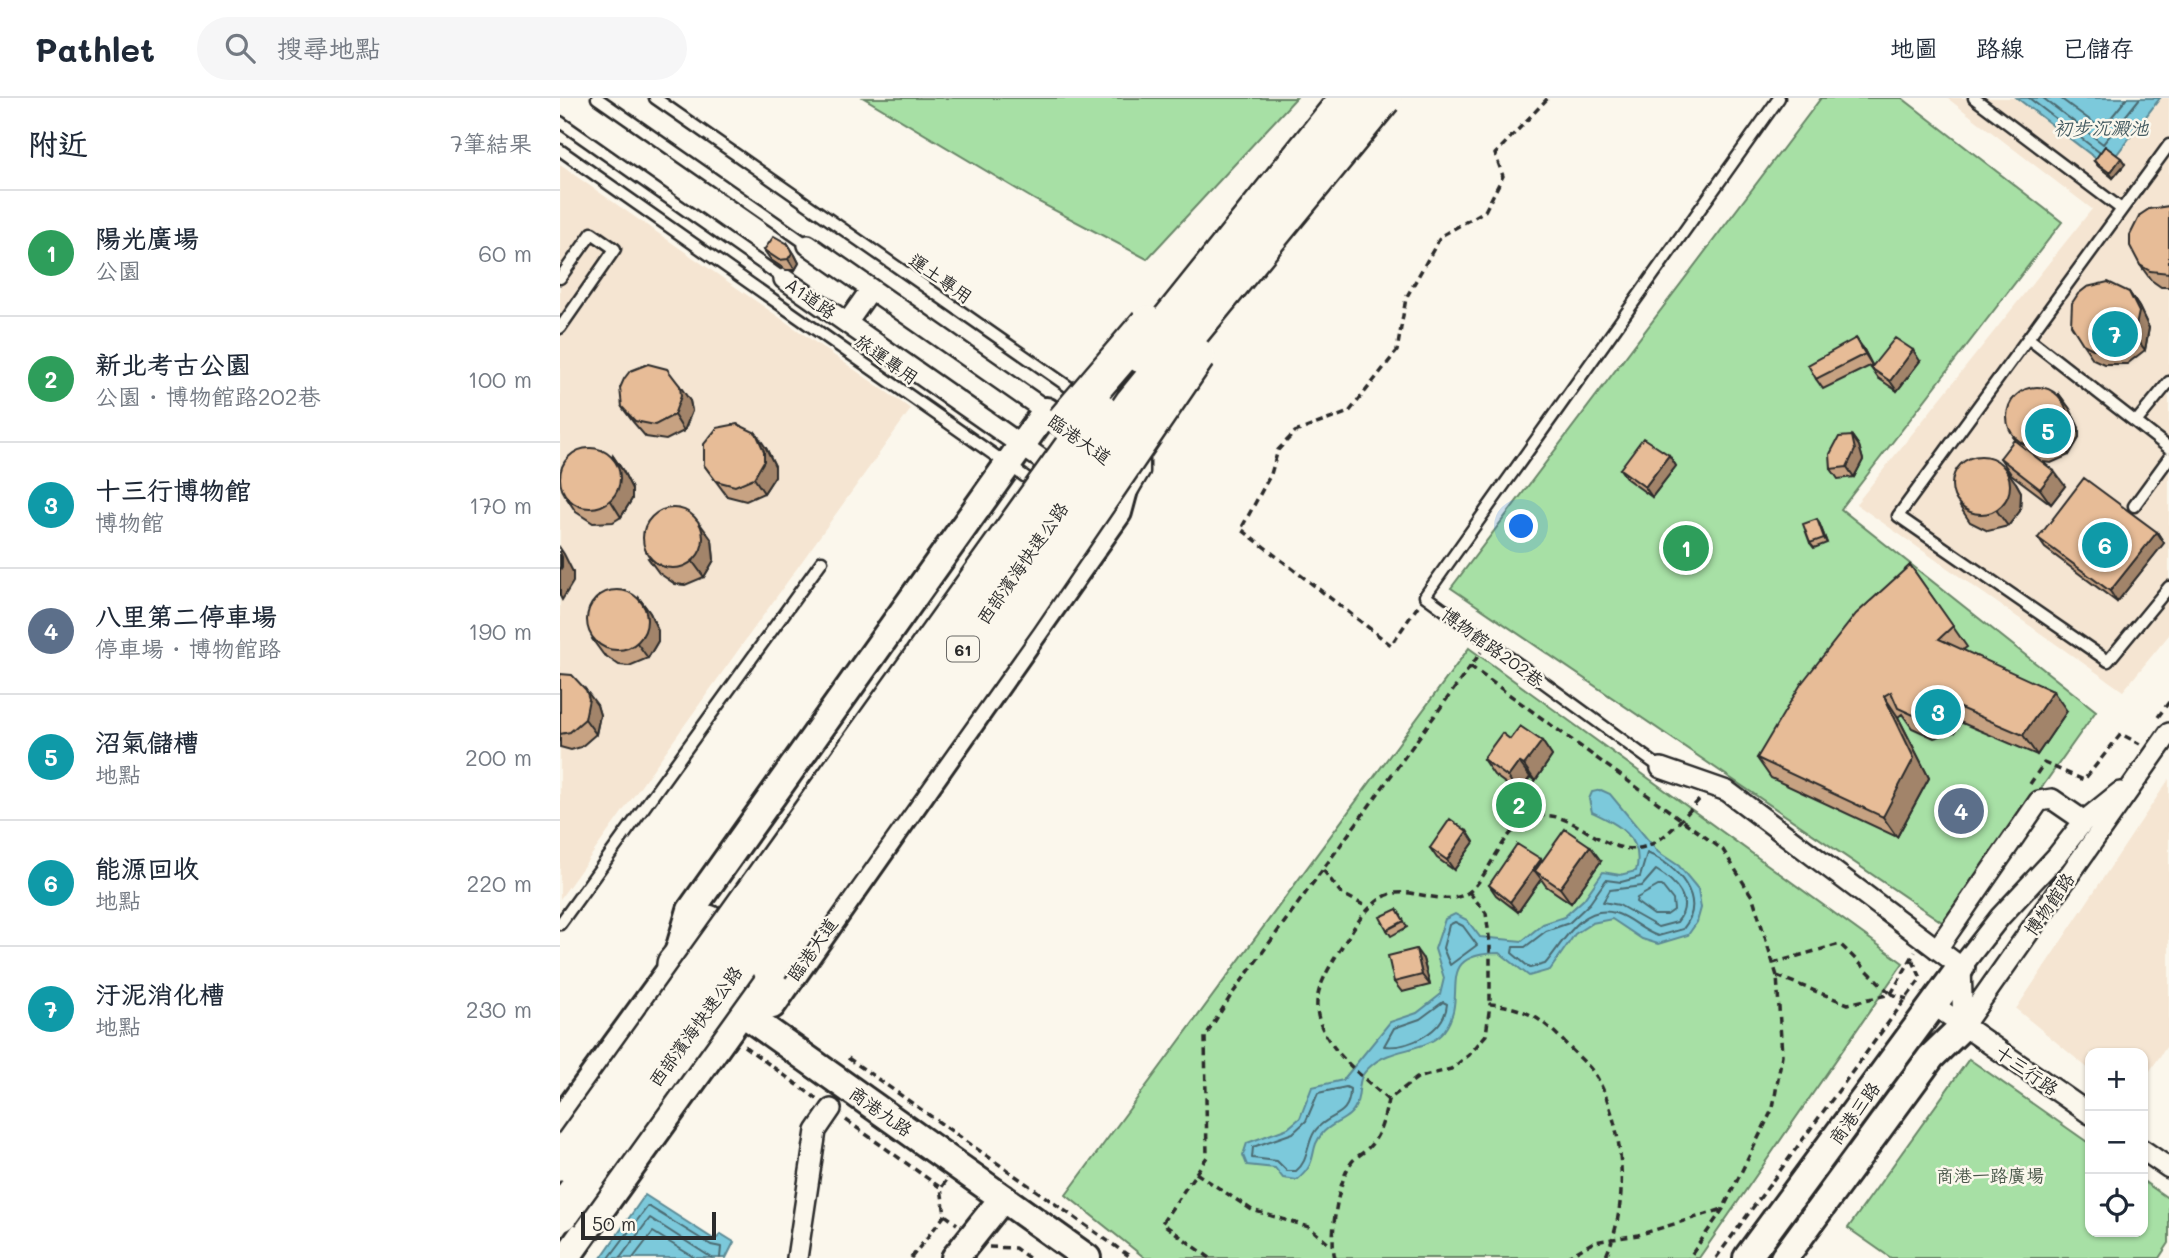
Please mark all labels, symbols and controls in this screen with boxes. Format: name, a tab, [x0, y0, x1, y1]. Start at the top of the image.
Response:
search box	[197, 17, 687, 80]
text: Pathlet	[35, 27, 155, 70]
icon: search	[221, 29, 259, 67]
text: 搜尋地點	[277, 31, 381, 65]
text: 地圖	[1890, 32, 1938, 63]
text: 路線	[1976, 32, 2024, 63]
text: 已儲存	[2062, 32, 2134, 63]
water label: 初步沉澱池	[2053, 115, 2149, 140]
text: 附近	[28, 123, 88, 163]
text: 7筆結果	[450, 128, 532, 158]
text: 陽光廣場	[95, 221, 199, 255]
text: 1	[46, 238, 56, 268]
text: 60 m	[478, 238, 532, 268]
street label: 運土專用	[905, 248, 977, 308]
text: 公園	[95, 255, 141, 285]
street label: A1道路	[781, 272, 841, 324]
pin: 7	[2092, 308, 2138, 360]
street label: 旅運專用	[851, 329, 923, 389]
text: 新北考古公園	[95, 347, 251, 381]
text: 2	[45, 364, 57, 394]
text: 100 m	[468, 364, 532, 394]
text: 公園 · 博物館路202巷	[95, 381, 321, 411]
pin: 5	[2025, 405, 2071, 457]
street label: 臨港大道	[1044, 409, 1116, 469]
text: 十三行博物館	[95, 473, 251, 507]
text: 3	[44, 490, 58, 520]
text: 170 m	[469, 490, 532, 520]
street label: 西部濱海快速公路	[971, 497, 1073, 629]
text: 博物館	[95, 507, 164, 537]
your location	[1504, 509, 1538, 543]
pin: 6	[2082, 519, 2128, 571]
pin: 1	[1663, 522, 1709, 574]
text: 八里第二停車場	[95, 599, 277, 633]
street label: 博物館路202巷	[1437, 602, 1549, 692]
text: 4	[44, 616, 58, 646]
text: 190 m	[468, 616, 532, 646]
text: 停車場 · 博物館路	[95, 633, 281, 663]
road number: 61	[947, 636, 979, 662]
pin: 3	[1915, 686, 1961, 738]
text: 沼氣儲槽	[95, 725, 199, 759]
text: 5	[44, 742, 58, 772]
text: 200 m	[465, 742, 532, 772]
text: 地點	[95, 759, 141, 789]
pin: 2	[1496, 779, 1542, 831]
pin: 4	[1938, 785, 1984, 837]
text: 能源回收	[95, 851, 199, 885]
text: 6	[44, 868, 58, 898]
text: 220 m	[466, 868, 532, 898]
street label: 博物館路	[2019, 868, 2079, 940]
text: 地點	[95, 885, 141, 915]
street label: 臨港大道	[782, 913, 842, 985]
street label: 西部濱海快速公路	[643, 961, 747, 1091]
text: 汙泥消化槽	[95, 977, 225, 1011]
text: 7	[45, 994, 57, 1024]
text: 230 m	[466, 994, 532, 1024]
text: 地點	[95, 1011, 141, 1041]
street label: 十三行路	[1991, 1040, 2063, 1100]
map controls	[2085, 1048, 2148, 1237]
button: +	[2085, 1048, 2148, 1111]
street label: 商港三路	[1823, 1077, 1885, 1149]
street label: 商港九路	[845, 1081, 917, 1141]
button: −	[2085, 1111, 2148, 1174]
park label: 商港一路廣場	[1936, 1163, 2044, 1187]
button: locate	[2085, 1174, 2148, 1237]
scale bar	[581, 1209, 716, 1241]
text: 50 m	[592, 1211, 636, 1236]

